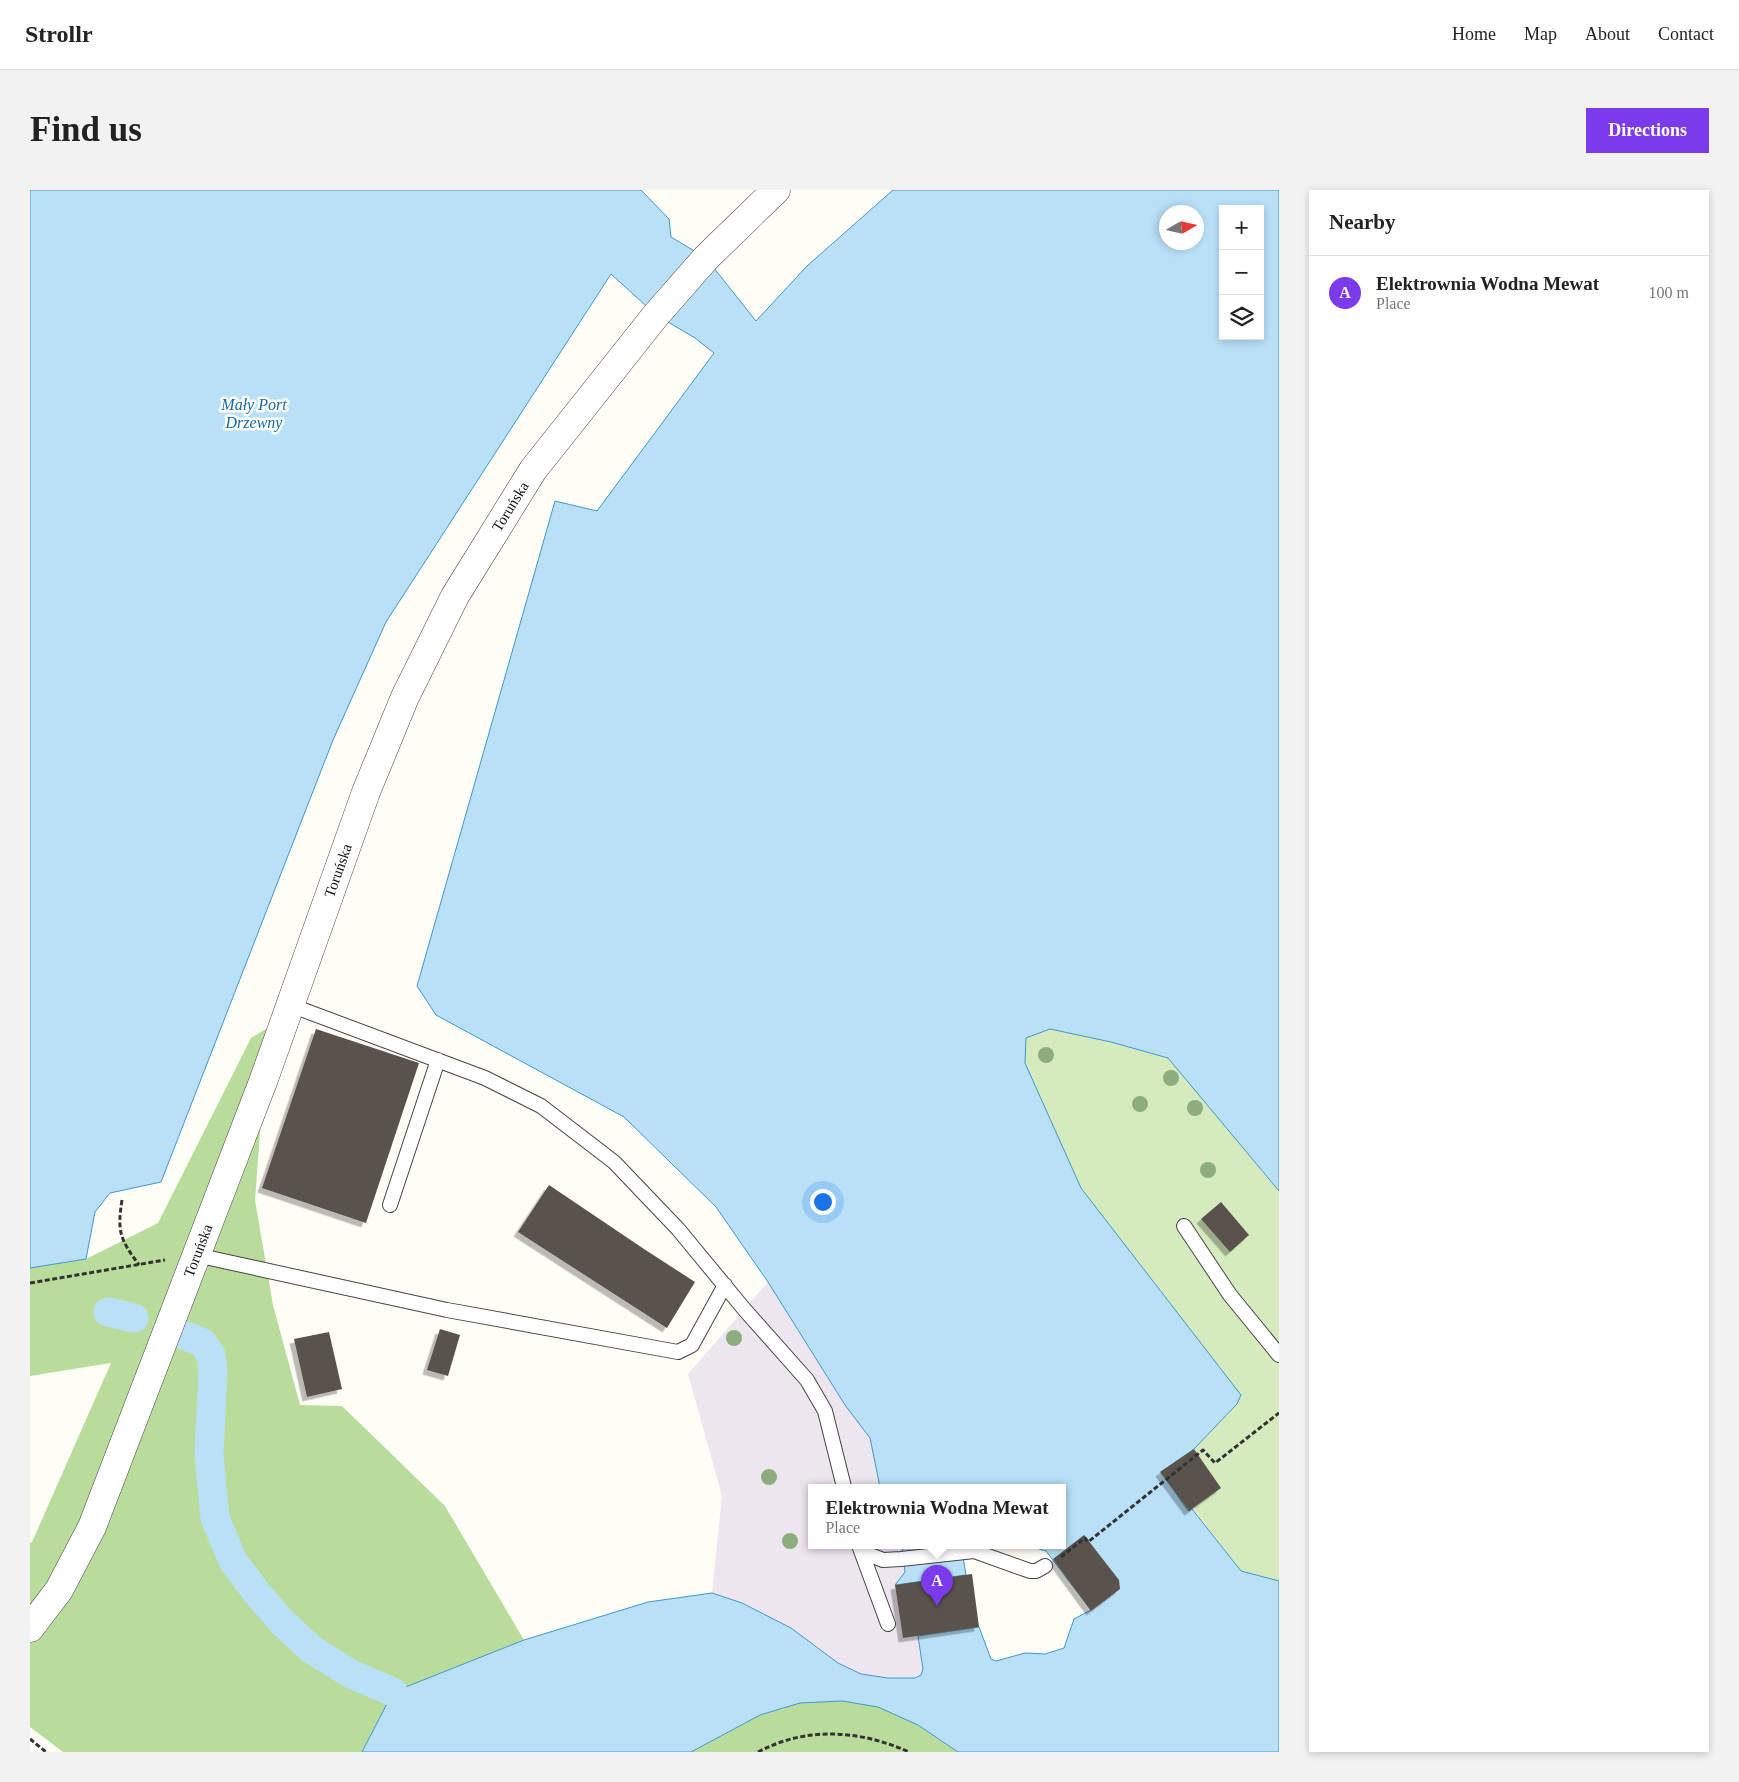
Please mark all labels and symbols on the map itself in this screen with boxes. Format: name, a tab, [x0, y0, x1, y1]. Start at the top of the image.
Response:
north arrow	[1159, 205, 1204, 250]
water label: Mały Port Drzewny	[220, 396, 287, 432]
street label: Toruńska	[489, 478, 532, 534]
street label: Toruńska	[321, 841, 355, 899]
your location	[810, 1189, 836, 1215]
street label: Toruńska	[181, 1221, 216, 1279]
pin: A	[921, 1565, 953, 1606]

